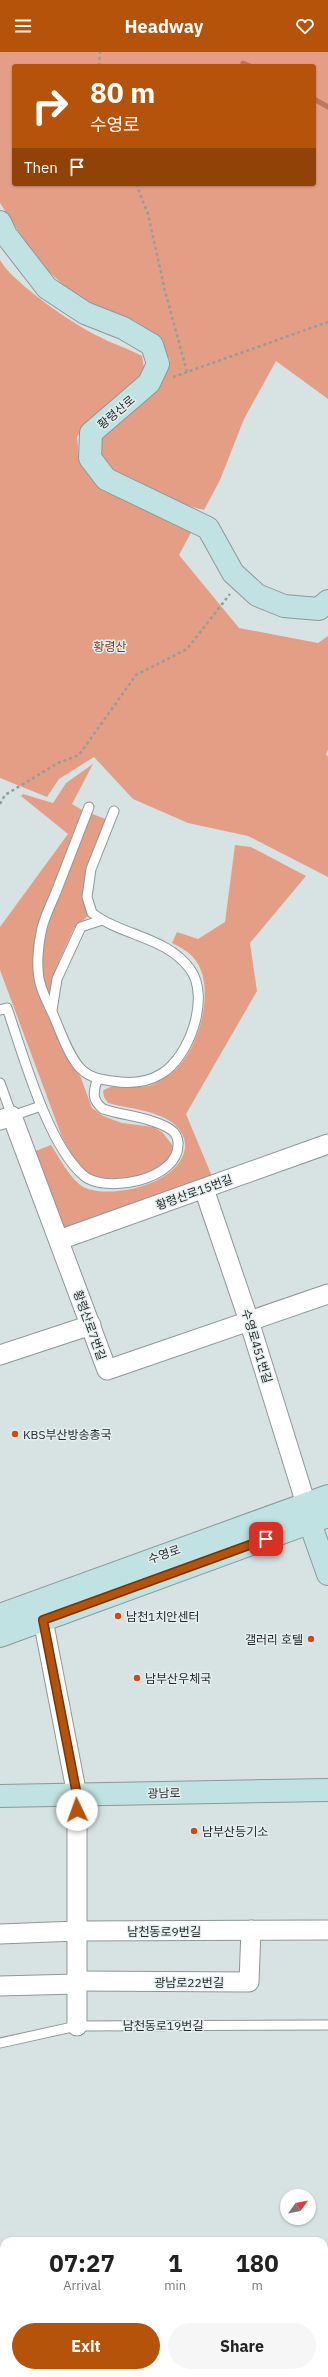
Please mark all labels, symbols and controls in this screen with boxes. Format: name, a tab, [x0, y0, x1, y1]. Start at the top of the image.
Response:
icon: menu	[12, 15, 34, 37]
text: Headway	[125, 15, 203, 38]
icon: heart	[294, 15, 316, 37]
text: 80 m	[90, 74, 155, 111]
icon: right	[24, 80, 76, 132]
text: 수영로	[90, 113, 140, 136]
icon: arrive	[66, 156, 88, 178]
text: Then	[24, 158, 58, 177]
street label: 황령산로	[94, 392, 138, 432]
park label: 황령산	[93, 639, 127, 654]
street label: 황령산로15번길	[154, 1171, 234, 1213]
street label: 황령산로7번길	[70, 1288, 110, 1362]
street label: 수영로451번길	[239, 1307, 275, 1385]
place label: KBS부산방송총국	[23, 1427, 112, 1442]
marker: KBS부산방송총국	[10, 1429, 20, 1439]
pin	[249, 1522, 283, 1556]
icon: arrive	[255, 1528, 277, 1550]
street label: 수영로	[146, 1542, 182, 1566]
place label: 남천1치안센터	[126, 1609, 199, 1624]
marker: 남천1치안센터	[113, 1611, 123, 1621]
place label: 갤러리 호텔	[245, 1632, 303, 1647]
marker: 갤러리 호텔	[306, 1634, 316, 1644]
place label: 남부산우체국	[145, 1671, 211, 1686]
marker: 남부산우체국	[132, 1673, 142, 1683]
street label: 광남로	[147, 1785, 181, 1801]
position arrow	[56, 1789, 98, 1831]
place label: 남부산등기소	[202, 1824, 268, 1839]
marker: 남부산등기소	[189, 1826, 199, 1836]
street label: 남천동로9번길	[127, 1924, 201, 1939]
street label: 광남로22번길	[154, 1975, 224, 1990]
street label: 남천동로19번길	[123, 2018, 203, 2033]
north arrow	[280, 2189, 316, 2225]
map controls	[280, 2189, 316, 2225]
text: 07:27	[49, 2247, 115, 2279]
text: 1	[168, 2247, 182, 2279]
text: 180	[235, 2247, 279, 2279]
text: Arrival	[63, 2277, 101, 2294]
text: min	[164, 2277, 186, 2294]
text: m	[251, 2277, 263, 2294]
button: Exit	[12, 2323, 160, 2369]
button: Share	[168, 2323, 316, 2369]

